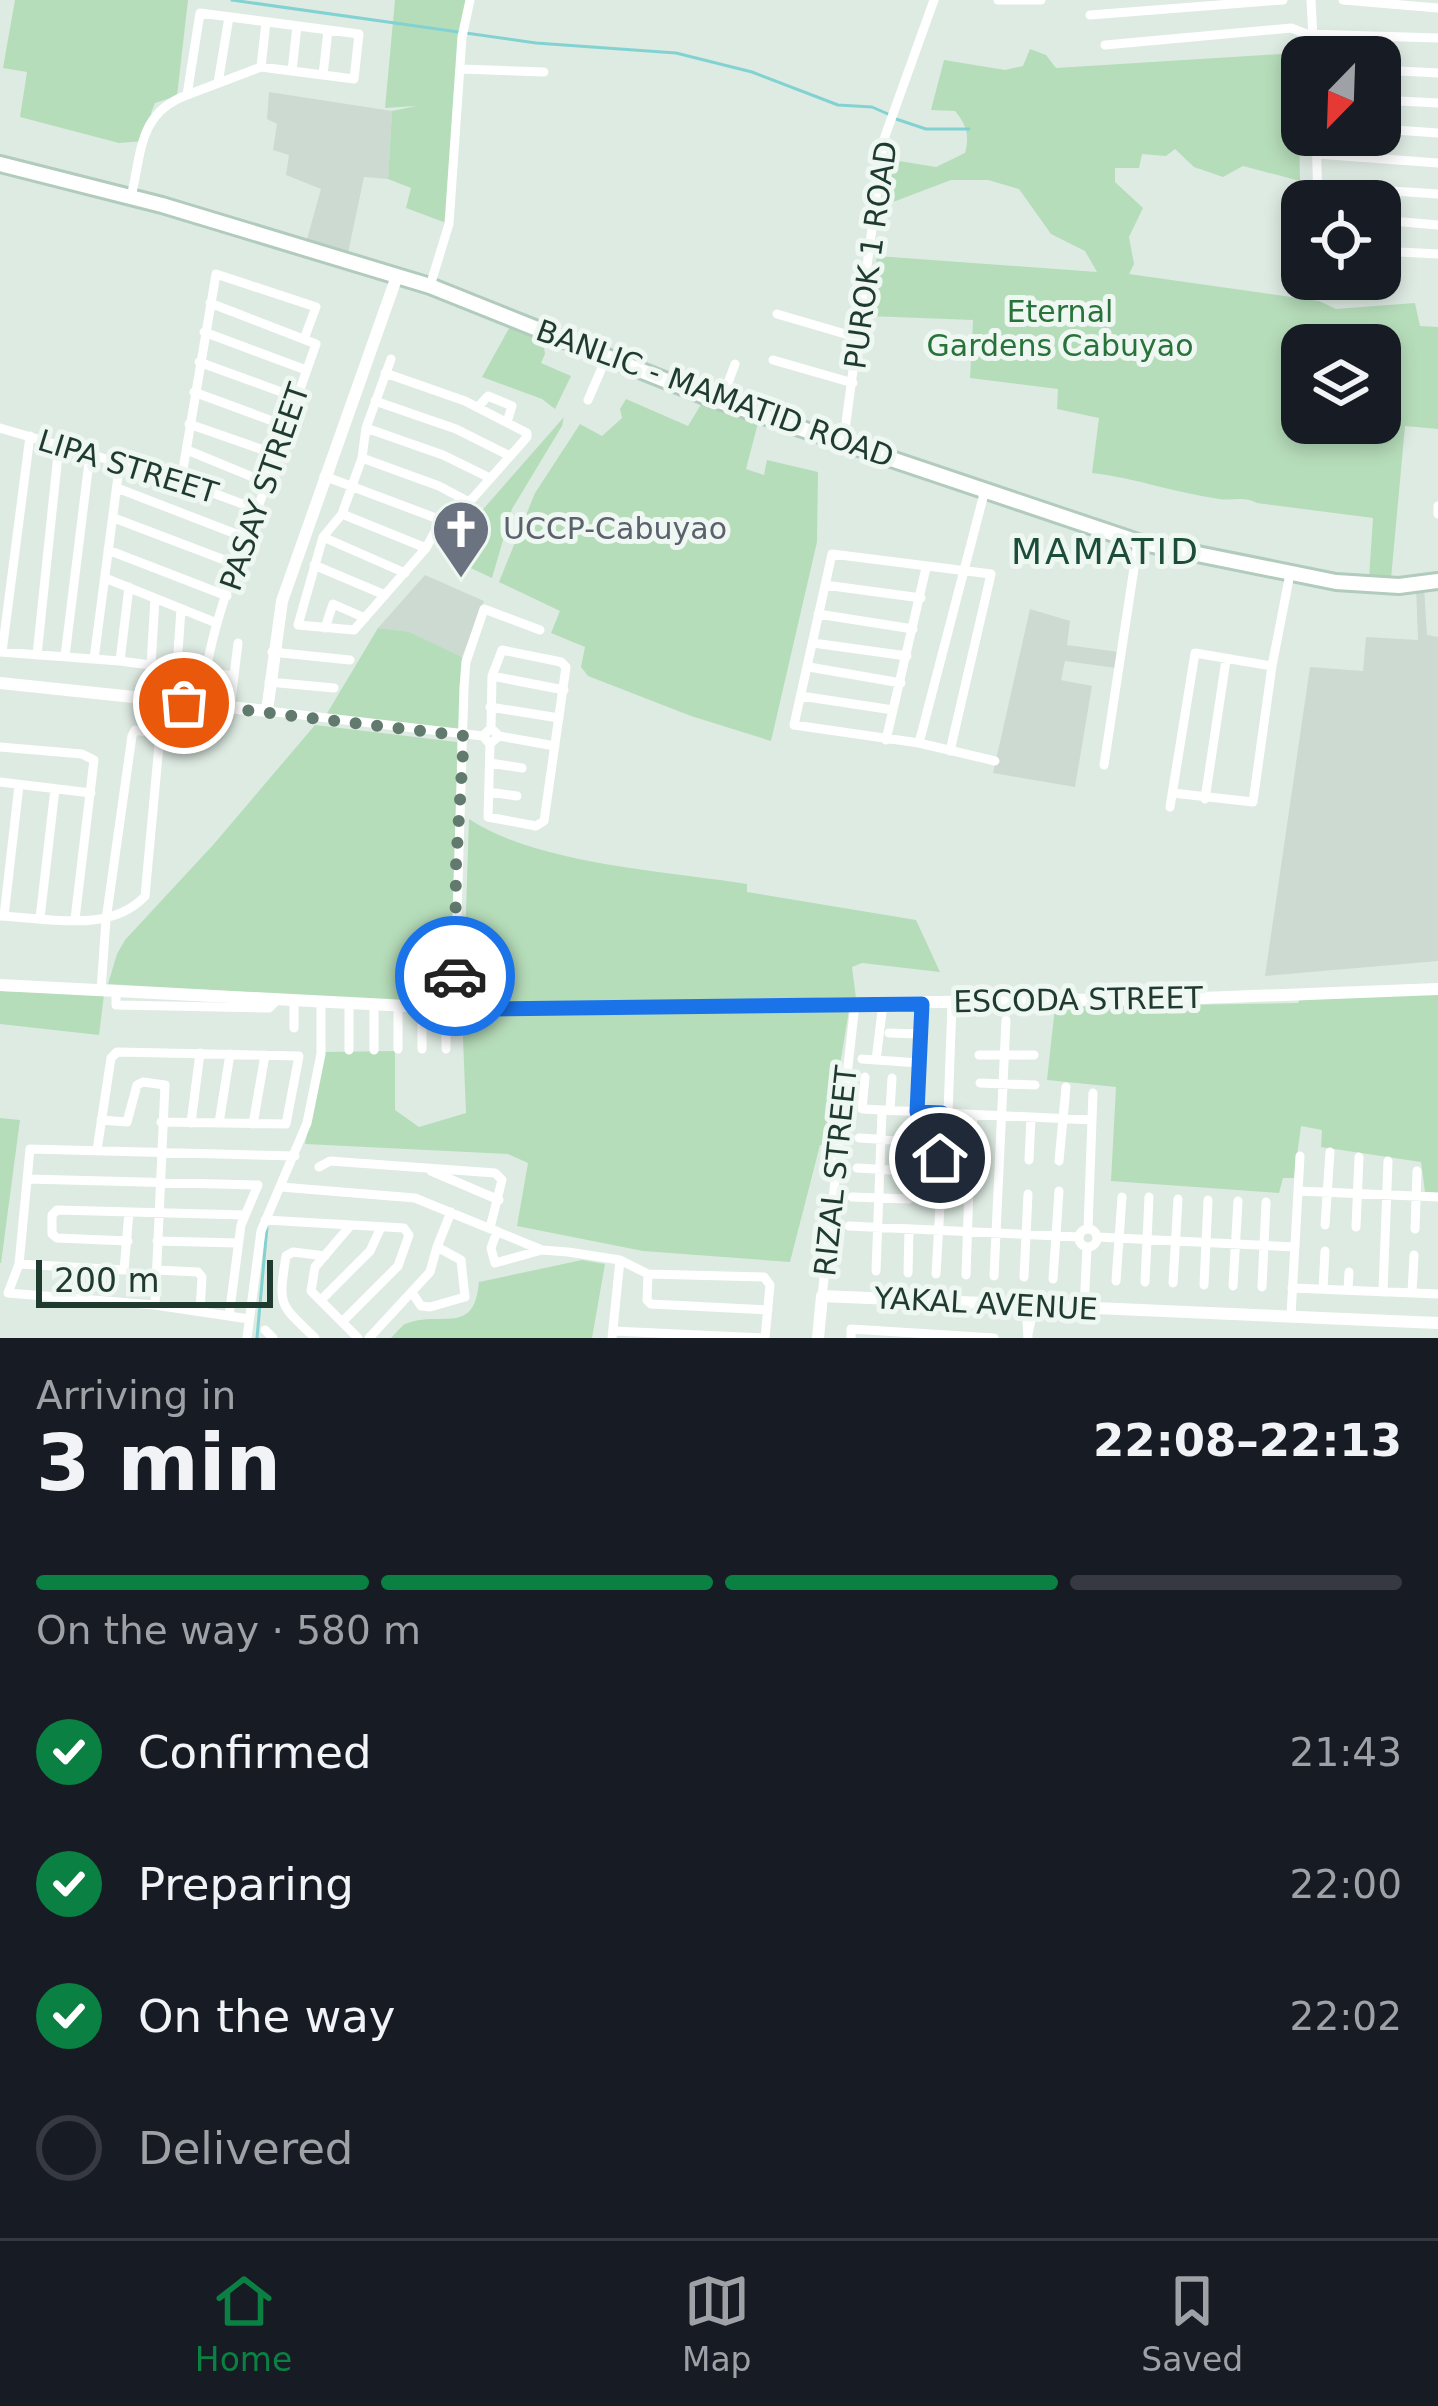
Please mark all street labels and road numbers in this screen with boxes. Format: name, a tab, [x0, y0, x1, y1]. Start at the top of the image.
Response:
street label: PUROK 1 ROAD	[837, 139, 904, 371]
street label: BANLIC - MAMATID ROAD	[532, 312, 899, 475]
street label: PASAY STREET	[213, 378, 317, 595]
street label: LIPA STREET	[34, 423, 223, 511]
street label: ESCODA STREET	[953, 980, 1204, 1019]
street label: RIZAL STREET	[807, 1063, 864, 1278]
street label: YAKAL AVENUE	[872, 1280, 1099, 1327]

